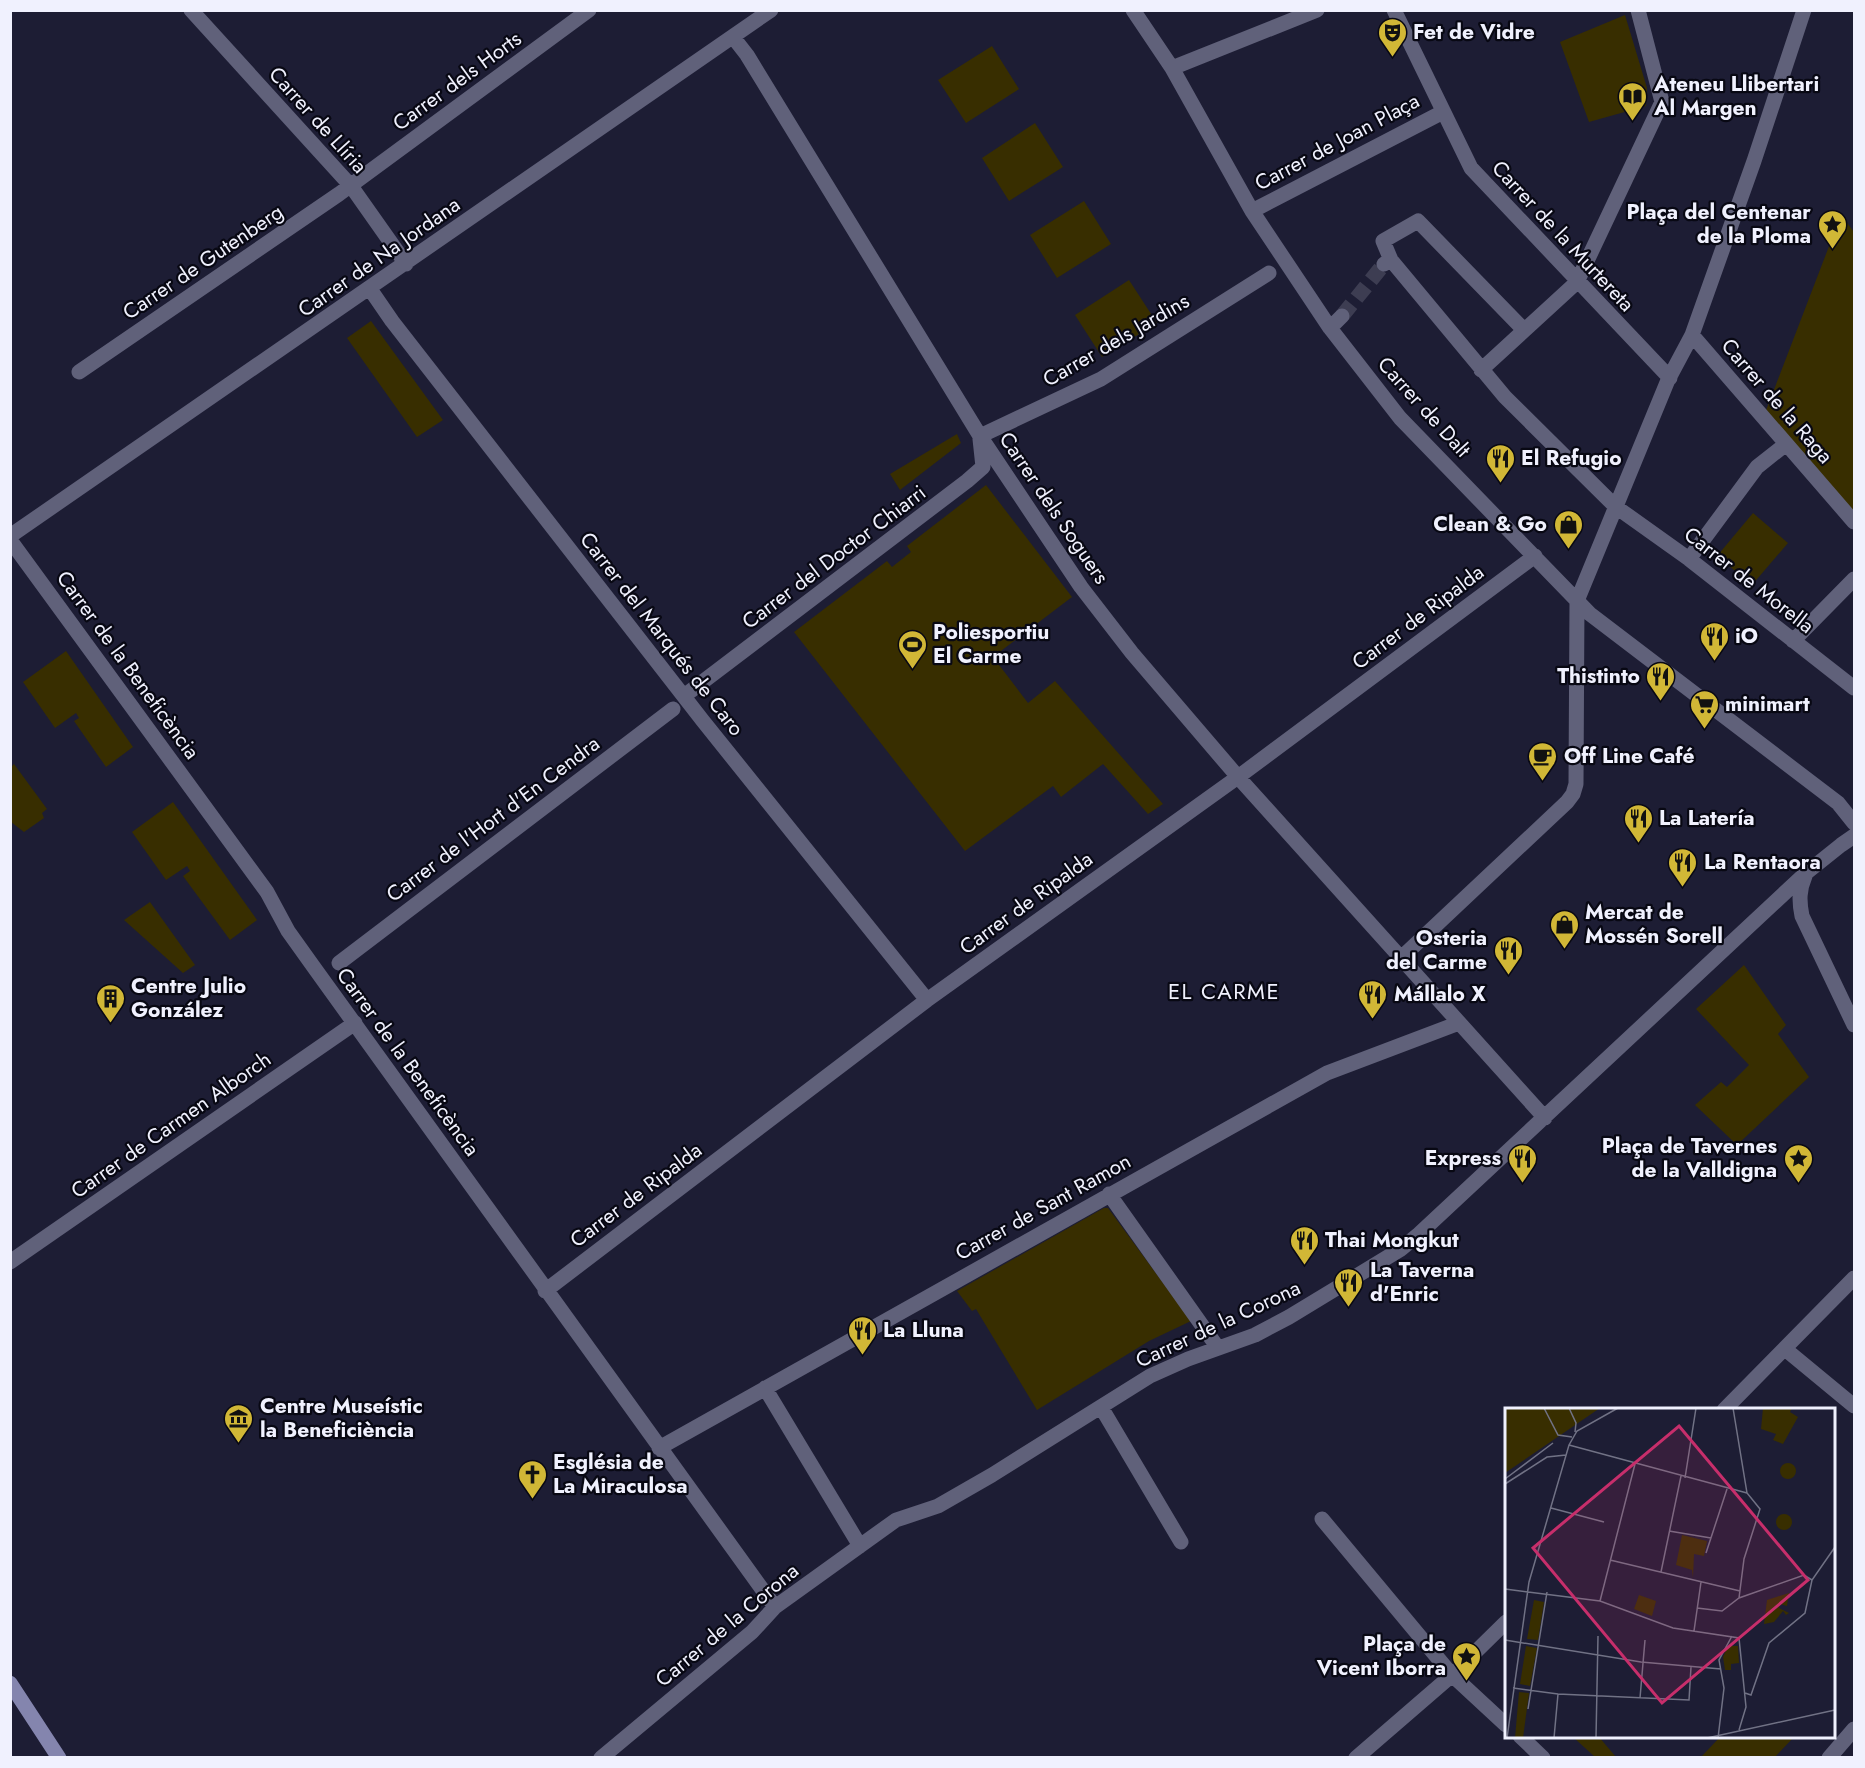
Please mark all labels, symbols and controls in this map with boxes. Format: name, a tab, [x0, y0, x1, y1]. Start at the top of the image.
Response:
theatre icon: Fet de Vidre	[1376, 16, 1408, 58]
place label: Fet de Vidre	[1413, 17, 1535, 47]
street label: Carrer dels Horts	[387, 24, 527, 138]
street label: Carrer de Llíria	[262, 60, 374, 180]
place label: Ateneu Llibertari Al Margen	[1653, 69, 1819, 123]
library icon: Ateneu Llibertari Al Margen	[1617, 80, 1649, 122]
street label: Carrer de Joan Plaça	[1249, 86, 1425, 198]
street label: Carrer de la Murtereta	[1485, 154, 1641, 318]
street label: Carrer de Na Jordana	[292, 190, 466, 324]
street label: Carrer de Gutenberg	[117, 197, 289, 327]
place label: Plaça del Centenar de la Ploma	[1626, 197, 1811, 251]
place icon: Plaça del Centenar de la Ploma	[1816, 208, 1848, 250]
street label: Carrer dels Jardins	[1037, 286, 1195, 394]
street label: Carrer de la Raga	[1714, 332, 1840, 470]
street label: Carrer de Dalt	[1371, 350, 1477, 464]
street label: Carrer dels Soguers	[992, 426, 1116, 590]
restaurant icon: El Refugio	[1484, 442, 1516, 484]
place label: El Refugio	[1521, 443, 1622, 473]
street label: Carrer del Doctor Chiarri	[736, 478, 932, 636]
shop icon: Clean & Go	[1552, 508, 1584, 550]
place label: Clean & Go	[1433, 509, 1547, 539]
street label: Carrer de Morella	[1678, 520, 1820, 640]
street label: Carrer del Marqués de Caro	[573, 526, 751, 742]
street label: Carrer de Ripalda	[1346, 557, 1490, 677]
street label: Carrer de la Beneficència	[49, 565, 207, 765]
place label: Poliesportiu El Carme	[933, 617, 1049, 671]
restaurant icon: iO	[1698, 620, 1730, 662]
place label: iO	[1735, 621, 1758, 651]
sports icon: Poliesportiu El Carme	[896, 628, 928, 670]
restaurant icon: Thistinto	[1645, 660, 1677, 702]
place label: Thistinto	[1557, 661, 1640, 691]
supermarket icon: minimart	[1688, 688, 1720, 730]
place label: minimart	[1725, 689, 1810, 719]
street label: Carrer de l'Hort d'En Cendra	[380, 729, 606, 909]
cafe icon: Off Line Café	[1527, 740, 1559, 782]
place label: Off Line Café	[1564, 741, 1695, 771]
restaurant icon: La Latería	[1622, 802, 1654, 844]
place label: La Latería	[1659, 803, 1755, 833]
street label: Carrer de Ripalda	[953, 844, 1099, 962]
restaurant icon: La Rentaora	[1667, 846, 1699, 888]
place label: La Rentaora	[1704, 847, 1821, 877]
place label: Mercat de Mossén Sorell	[1585, 897, 1723, 951]
shop icon: Mercat de Mossén Sorell	[1548, 908, 1580, 950]
place label: Osteria del Carme	[1386, 923, 1487, 977]
restaurant icon: Osteria del Carme	[1492, 934, 1524, 976]
street label: Carrer de la Beneficència	[329, 962, 487, 1162]
place label: Centre Julio González	[131, 971, 246, 1025]
district label: EL CARME	[1168, 975, 1280, 1007]
restaurant icon: Mállalo X	[1357, 978, 1389, 1020]
place label: Mállalo X	[1394, 979, 1486, 1009]
building icon: Centre Julio González	[94, 982, 126, 1024]
street label: Carrer de Carmen Alborch	[65, 1044, 277, 1206]
place label: Plaça de Tavernes de la Valldigna	[1602, 1131, 1777, 1185]
street label: Carrer de Ripalda	[564, 1135, 708, 1255]
restaurant icon: Express	[1506, 1142, 1538, 1184]
place icon: Plaça de Tavernes de la Valldigna	[1782, 1142, 1814, 1184]
place label: Express	[1425, 1143, 1501, 1173]
street label: Carrer de Sant Ramon	[950, 1146, 1136, 1268]
restaurant icon: Thai Mongkut	[1288, 1224, 1320, 1266]
place label: Thai Mongkut	[1325, 1225, 1459, 1255]
place label: La Taverna d'Enric	[1370, 1255, 1474, 1309]
restaurant icon: La Taverna d'Enric	[1333, 1266, 1365, 1308]
street label: Carrer de la Corona	[1131, 1273, 1305, 1375]
restaurant icon: La Lluna	[846, 1314, 878, 1356]
place label: La Lluna	[883, 1315, 964, 1345]
place label: Centre Museístic la Beneficiència	[260, 1391, 423, 1445]
museum icon: Centre Museístic la Beneficiència	[223, 1402, 255, 1444]
inset map	[1505, 1408, 1835, 1738]
place label: Església de La Miraculosa	[553, 1447, 688, 1501]
church icon: Església de La Miraculosa	[516, 1458, 548, 1500]
street label: Carrer de la Corona	[649, 1556, 805, 1694]
place label: Plaça de Vicent Iborra	[1316, 1629, 1446, 1683]
place icon: Plaça de Vicent Iborra	[1451, 1640, 1483, 1682]

